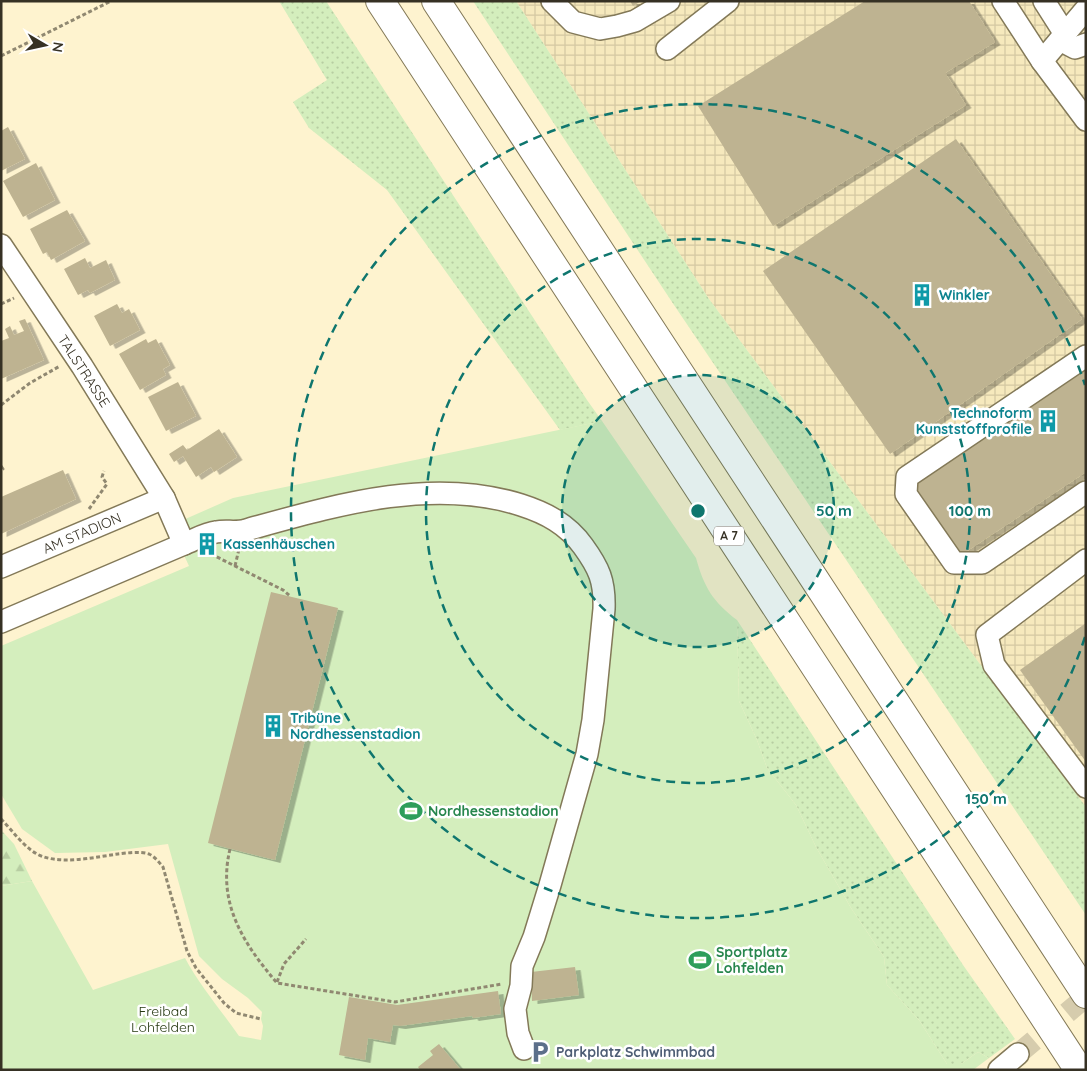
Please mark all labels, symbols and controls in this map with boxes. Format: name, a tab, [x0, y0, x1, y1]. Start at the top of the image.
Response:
north arrow	[20, 20, 70, 70]
text: N	[48, 41, 68, 54]
building icon: Winkler	[909, 282, 935, 308]
place label: Winkler	[939, 286, 990, 304]
street label: TALSTRASSE	[54, 331, 114, 411]
place label: Technoform Kunststoffprofile	[916, 404, 1032, 438]
building icon: Technoform Kunststoffprofile	[1035, 408, 1061, 434]
text: 50 m	[816, 501, 852, 520]
text: 100 m	[949, 501, 991, 520]
centre of rings	[689, 502, 707, 520]
street label: AM STADION	[40, 508, 124, 558]
road number: A 7	[714, 526, 744, 546]
building icon: Kassenhäuschen	[194, 531, 220, 557]
place label: Kassenhäuschen	[223, 535, 335, 553]
place label: Tribüne Nordhessenstadion	[290, 709, 421, 743]
building icon: Tribüne Nordhessenstadion	[260, 713, 286, 739]
text: 150 m	[965, 789, 1007, 808]
sports icon: Nordhessenstadion	[398, 798, 424, 824]
place label: Nordhessenstadion	[428, 802, 559, 820]
place label: Sportplatz Lohfelden	[716, 943, 788, 977]
sports icon: Sportplatz Lohfelden	[687, 947, 713, 973]
park label: Freibad Lohfelden	[131, 1002, 195, 1036]
parking icon: Parkplatz Schwimmbad	[527, 1039, 553, 1065]
place label: Parkplatz Schwimmbad	[556, 1043, 715, 1061]

